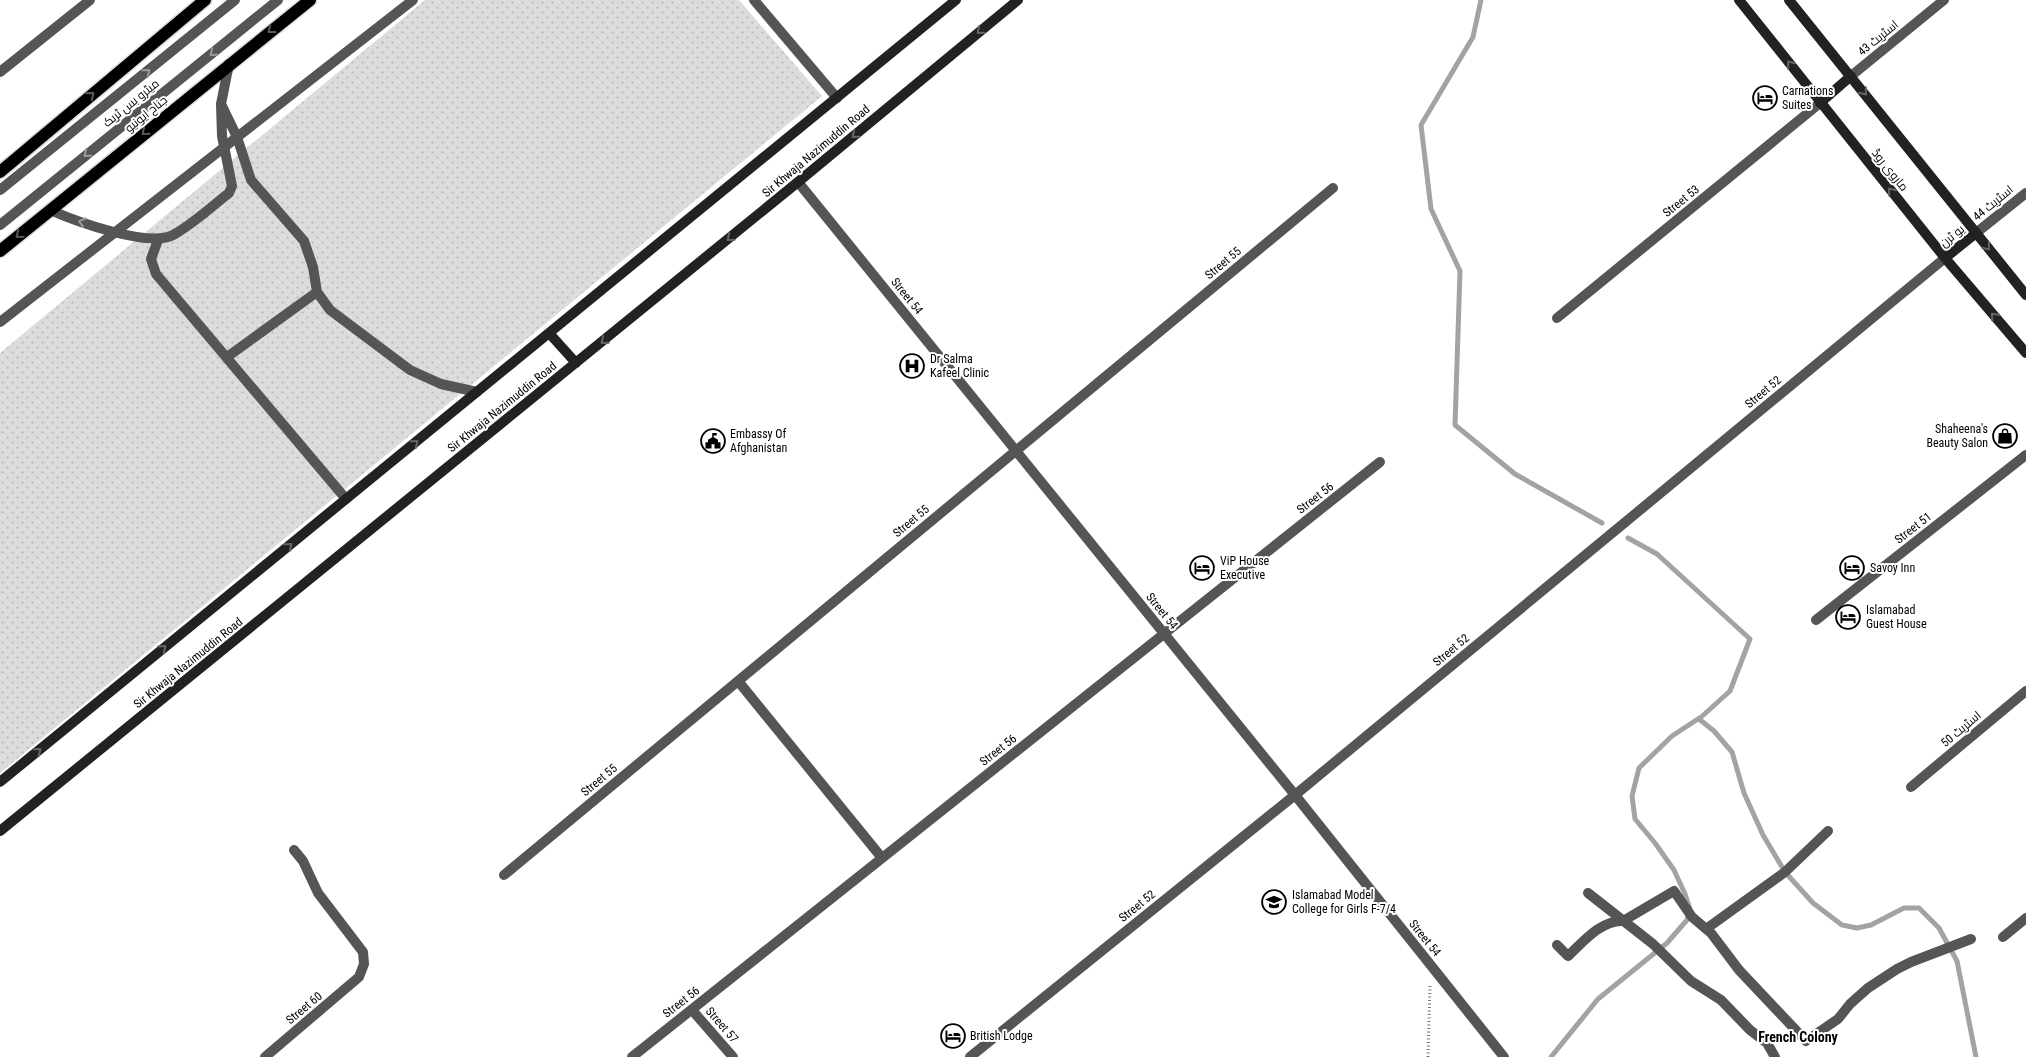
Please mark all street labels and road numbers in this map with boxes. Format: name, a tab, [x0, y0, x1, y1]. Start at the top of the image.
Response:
street label: اسٹریٹ 43	[1855, 17, 1901, 59]
street label: میٹرو بس ٹریک	[100, 76, 162, 130]
street label: جناح ایونیو	[122, 93, 171, 136]
street label: Sir Khwaja Nazimuddin Road	[759, 102, 873, 200]
street label: ماروی روڈ	[1869, 146, 1911, 194]
street label: Street 53	[1660, 182, 1702, 220]
street label: اسٹریٹ 44	[1970, 182, 2016, 224]
street label: یو ٹرن	[1937, 221, 1968, 250]
street label: Street 55	[1202, 244, 1244, 282]
street label: Street 54	[888, 275, 926, 317]
street label: Sir Khwaja Nazimuddin Road	[445, 359, 559, 455]
street label: Street 52	[1742, 373, 1784, 411]
street label: Street 56	[1294, 479, 1336, 517]
street label: Street 55	[890, 502, 932, 540]
street label: Street 51	[1892, 509, 1934, 547]
street label: Street 54	[1143, 590, 1181, 632]
street label: Sir Khwaja Nazimuddin Road	[131, 615, 245, 711]
street label: Street 52	[1430, 631, 1472, 669]
street label: اسٹریٹ 50	[1938, 708, 1984, 750]
street label: Street 56	[977, 731, 1019, 769]
street label: Street 55	[578, 761, 620, 799]
street label: Street 52	[1116, 887, 1158, 925]
street label: Street 54	[1406, 917, 1444, 959]
street label: Street 56	[660, 983, 702, 1021]
street label: Street 60	[283, 989, 325, 1027]
street label: Street 57	[703, 1004, 741, 1046]

